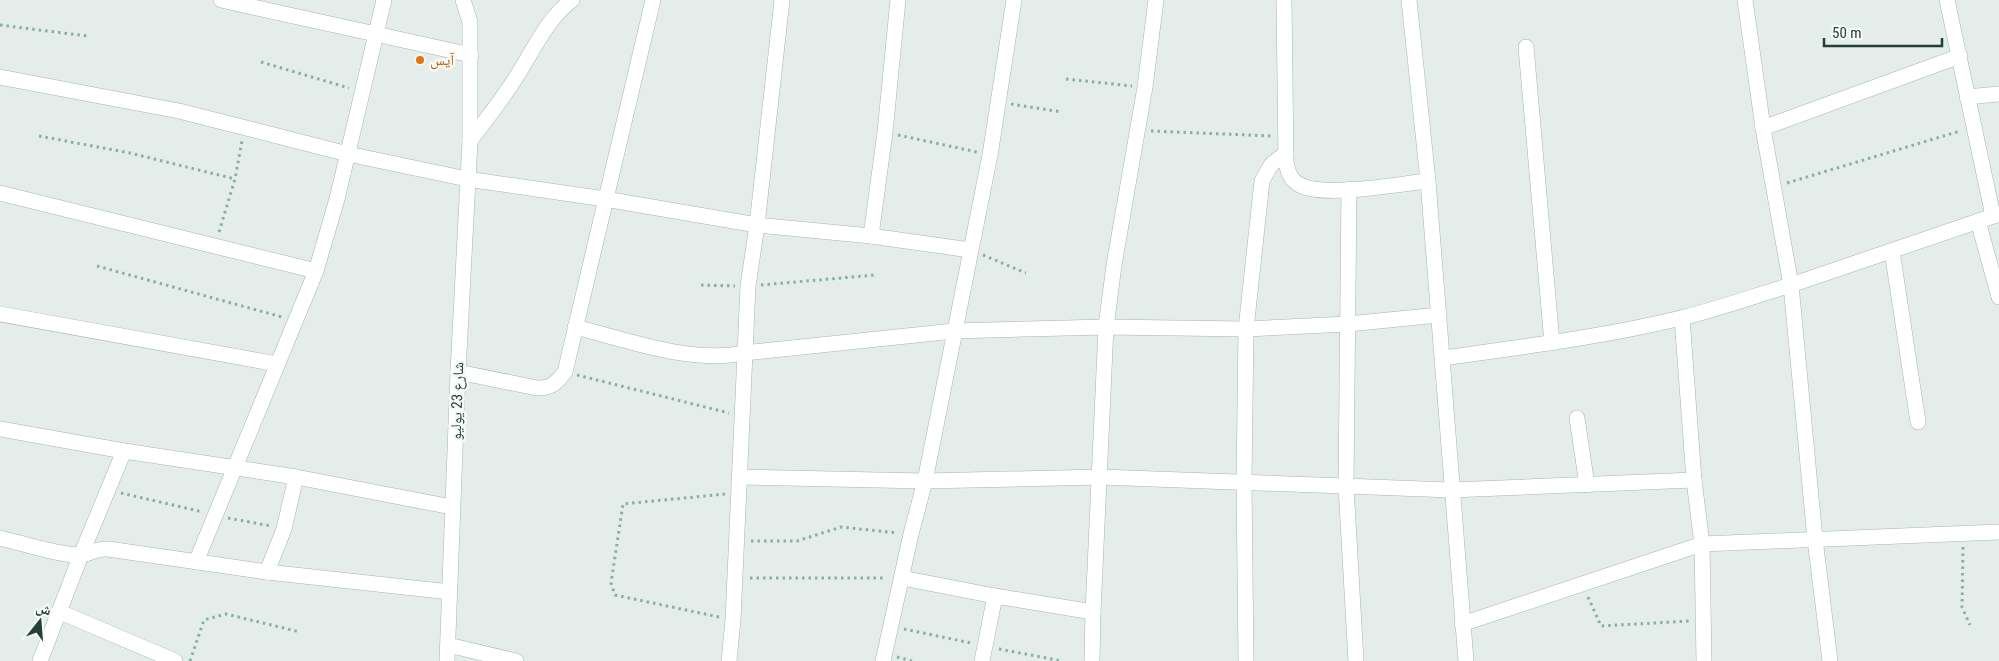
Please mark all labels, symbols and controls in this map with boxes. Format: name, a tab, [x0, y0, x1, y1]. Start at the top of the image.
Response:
scale bar	[1824, 15, 1942, 47]
text: 50 m	[1832, 24, 1862, 42]
place label: آيس	[430, 51, 455, 70]
marker: آيس	[414, 54, 426, 66]
street label: شارع 23 يوليو	[447, 362, 468, 440]
north arrow	[15, 596, 65, 646]
text: ش	[34, 599, 53, 619]

